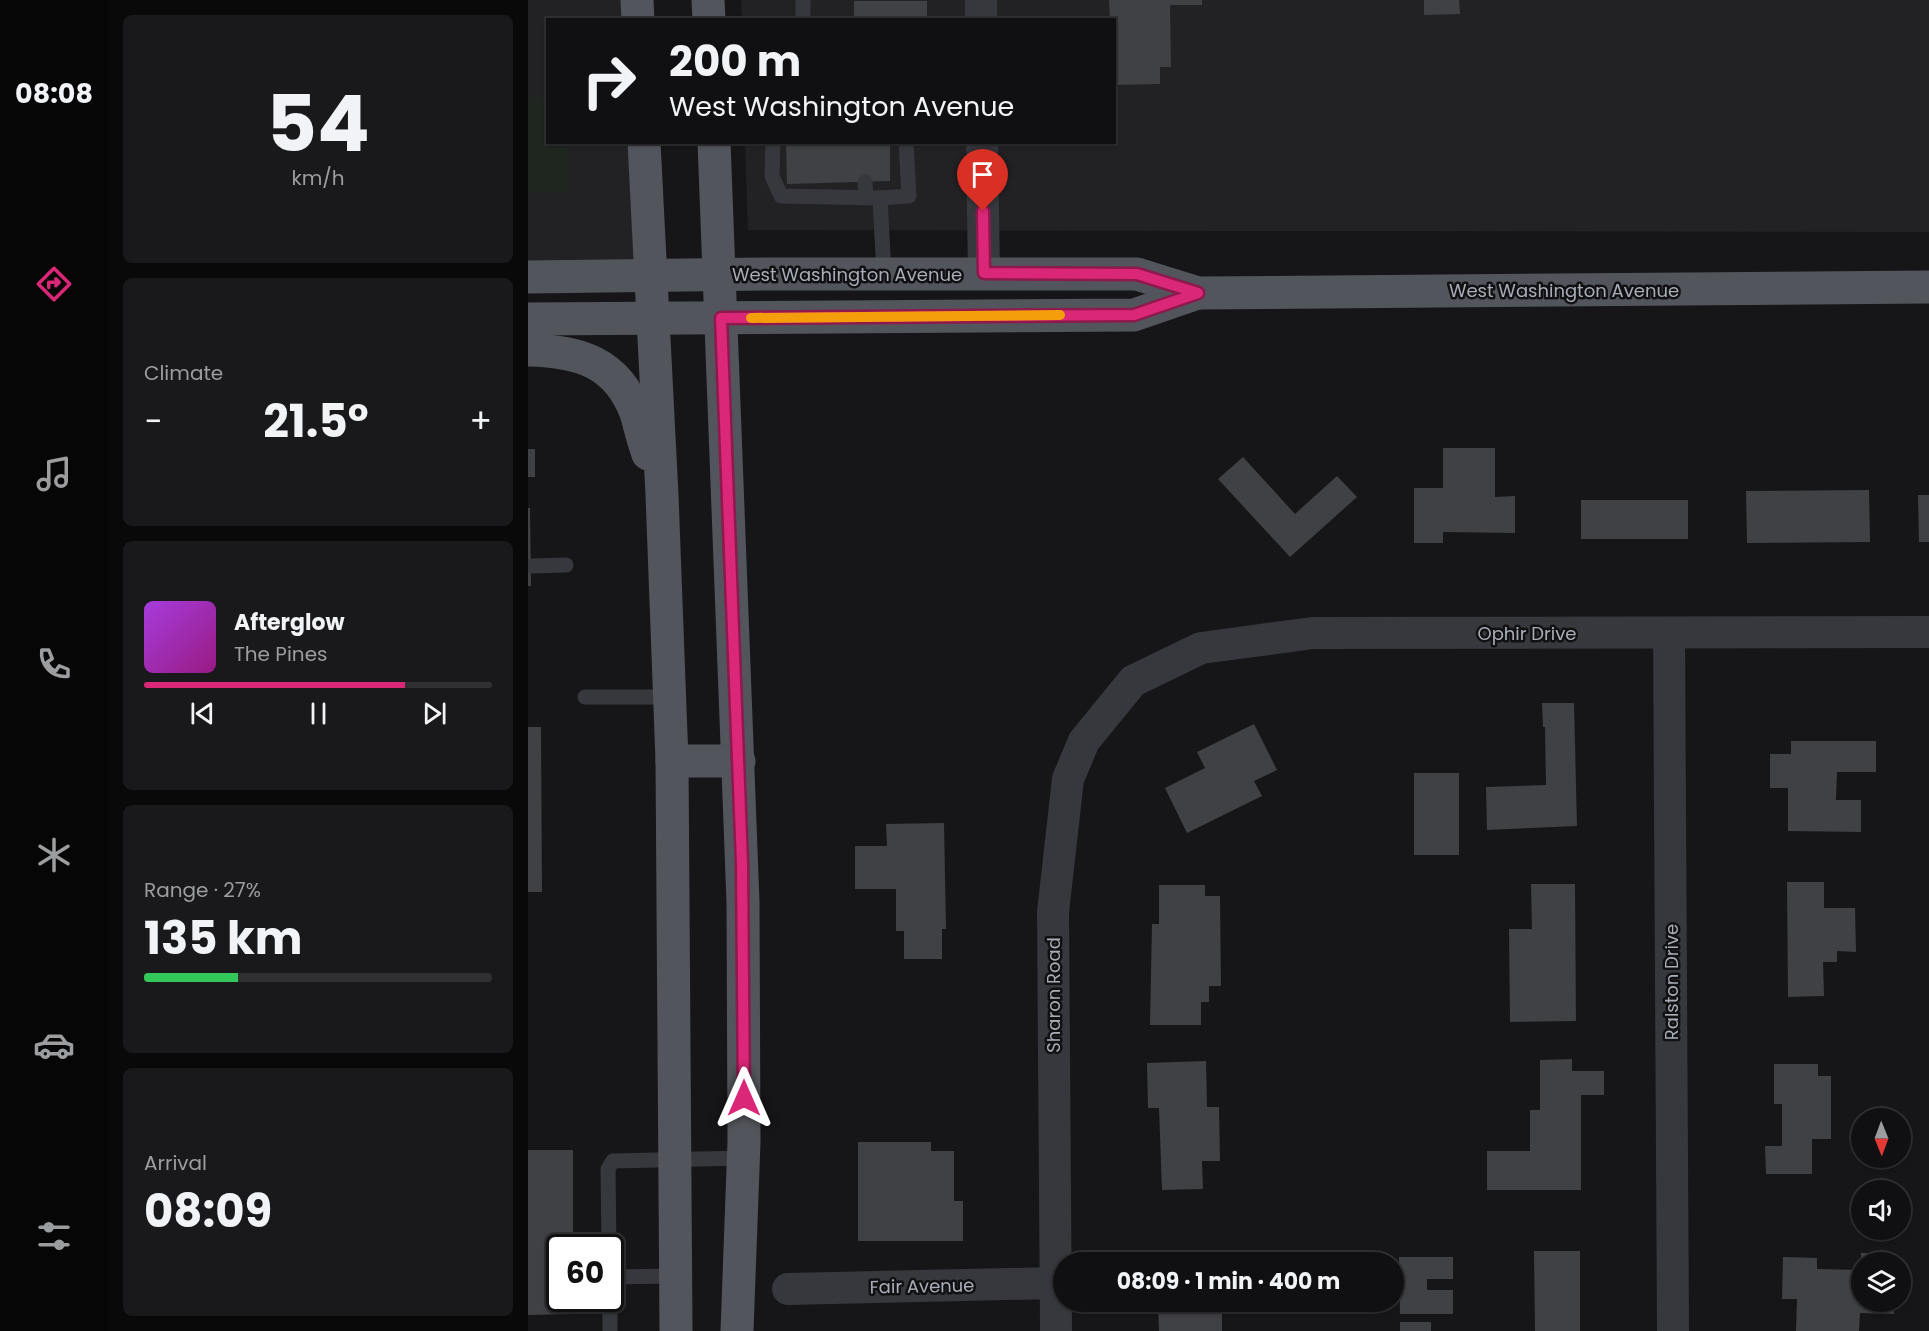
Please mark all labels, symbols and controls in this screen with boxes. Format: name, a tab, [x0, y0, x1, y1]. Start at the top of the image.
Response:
text: 200 m	[669, 32, 801, 91]
icon: right	[570, 42, 648, 120]
text: 54	[266, 69, 370, 178]
text: 08:08	[15, 75, 93, 112]
text: West Washington Avenue	[669, 88, 1014, 125]
pin	[957, 149, 1008, 211]
icon: arrive	[966, 158, 999, 191]
text: km/h	[291, 164, 345, 192]
street label: West Washington Avenue	[732, 262, 962, 287]
icon: directions	[33, 263, 75, 305]
street label: West Washington Avenue	[1449, 278, 1679, 303]
text: Climate	[144, 359, 223, 387]
text: 21.5°	[263, 390, 369, 453]
text: −	[144, 398, 162, 445]
text: +	[469, 398, 492, 445]
icon: music	[33, 453, 75, 495]
text: Afterglow	[234, 607, 345, 638]
street label: Ophir Drive	[1478, 621, 1576, 646]
text: The Pines	[234, 640, 328, 668]
icon: phone	[33, 643, 75, 685]
icon: previous	[186, 697, 219, 730]
icon: pause	[302, 697, 335, 730]
icon: next	[418, 697, 451, 730]
icon: climate	[33, 834, 75, 876]
text: Range · 27%	[144, 876, 261, 904]
text: 135 km	[144, 907, 302, 970]
street label: Ralston Drive	[1659, 924, 1684, 1040]
street label: Sharon Road	[1041, 937, 1066, 1053]
icon: car	[33, 1024, 75, 1066]
position arrow	[712, 1066, 776, 1130]
north arrow	[1851, 1108, 1911, 1168]
map controls	[1851, 1108, 1911, 1312]
text: Arrival	[144, 1149, 207, 1177]
text: 08:09	[144, 1180, 272, 1243]
button: sound	[1851, 1180, 1911, 1240]
icon: filters	[33, 1215, 75, 1257]
speed limit sign: 60	[546, 1234, 624, 1312]
button: layers	[1851, 1252, 1911, 1312]
text: 08:09 · 1 min · 400 m	[1117, 1266, 1340, 1297]
street label: Fair Avenue	[869, 1273, 975, 1299]

